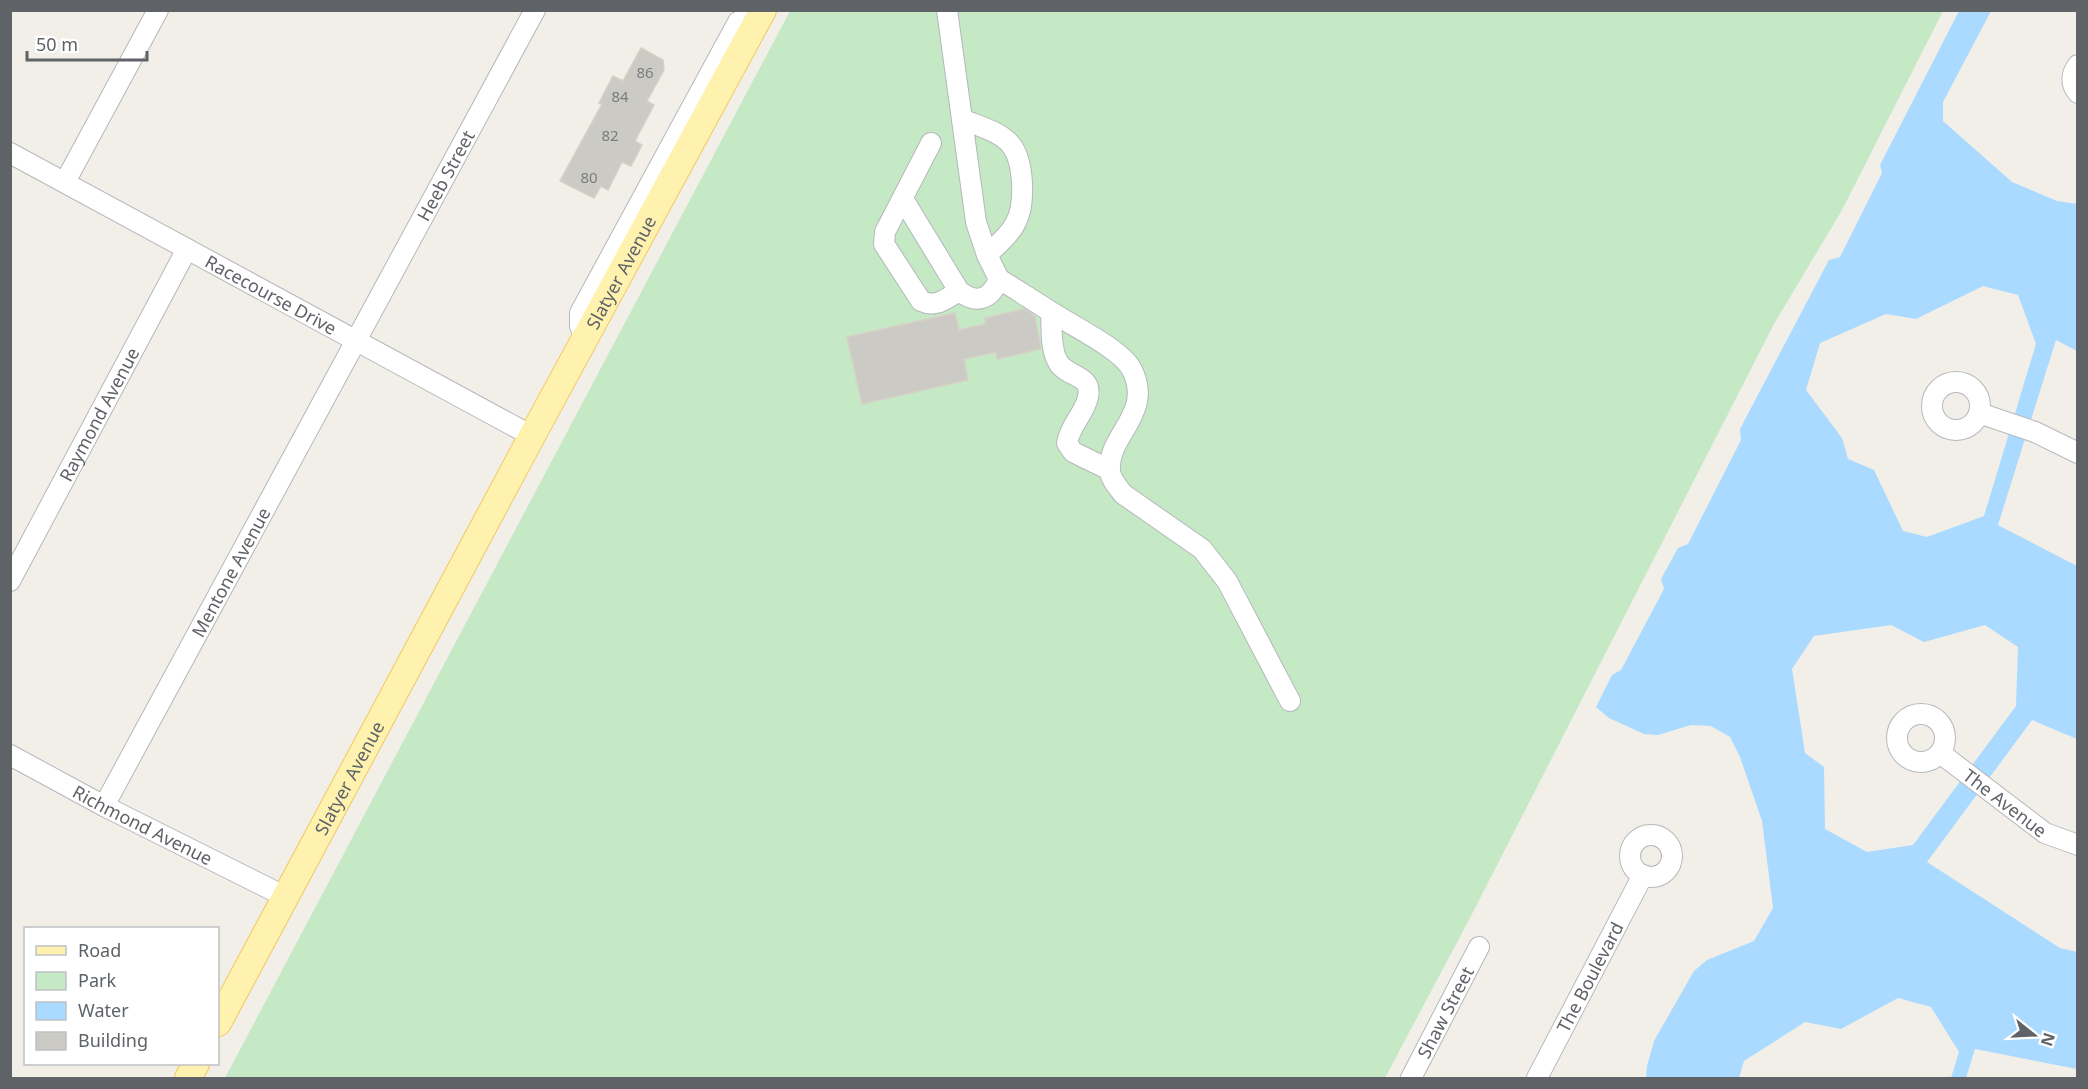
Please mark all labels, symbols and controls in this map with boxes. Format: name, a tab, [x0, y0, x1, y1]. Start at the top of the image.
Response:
scale bar	[27, 24, 147, 62]
text: 50 m	[36, 32, 78, 56]
house number: 86	[636, 62, 654, 82]
house number: 84	[611, 86, 629, 106]
house number: 82	[601, 125, 619, 145]
street label: Heeb Street	[411, 126, 480, 225]
house number: 80	[580, 167, 598, 187]
street label: Slatyer Avenue	[580, 211, 661, 333]
street label: Racecourse Drive	[201, 249, 341, 340]
street label: Raymond Avenue	[53, 343, 144, 485]
street label: Mentone Avenue	[186, 503, 276, 641]
street label: Slatyer Avenue	[309, 717, 389, 839]
street label: The Avenue	[1958, 763, 2052, 842]
street label: Richmond Avenue	[69, 779, 217, 870]
street label: The Boulevard	[1551, 918, 1629, 1036]
legend	[24, 927, 219, 1065]
text: Road	[78, 938, 121, 962]
street label: Shaw Street	[1411, 962, 1479, 1062]
text: Park	[78, 968, 116, 992]
text: Water	[78, 998, 129, 1022]
north arrow	[2004, 1005, 2064, 1065]
text: Building	[78, 1028, 148, 1052]
text: N	[2036, 1030, 2061, 1049]

